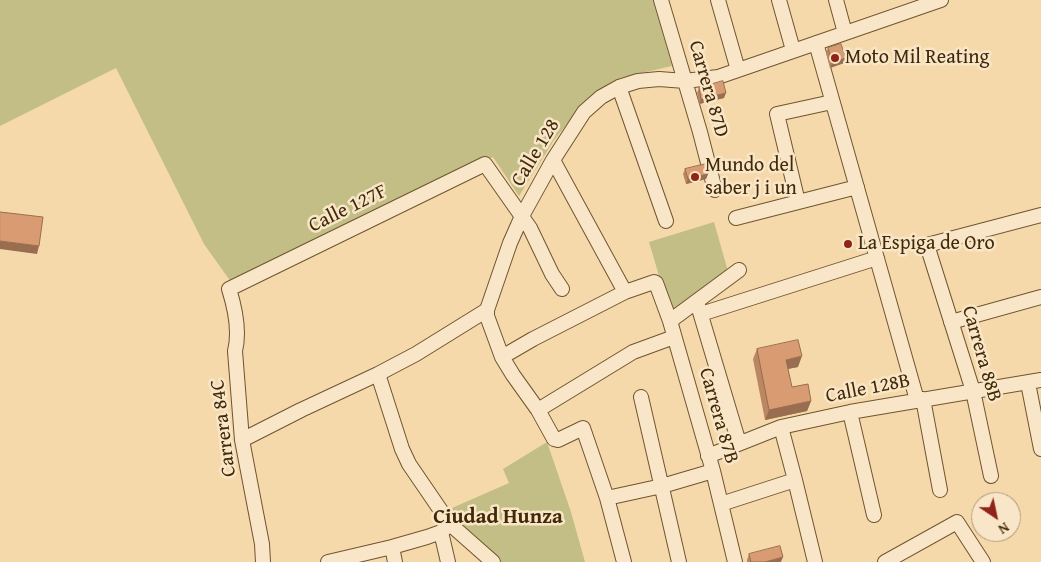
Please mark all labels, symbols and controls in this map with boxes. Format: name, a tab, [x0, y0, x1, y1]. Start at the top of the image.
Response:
street label: Carrera 87D	[683, 38, 733, 140]
place label: Moto Mil Reating	[845, 46, 990, 70]
marker: Moto Mil Reating	[829, 52, 841, 64]
street label: Calle 128	[507, 115, 565, 191]
place label: Mundo del saber j i un	[705, 154, 797, 201]
marker: Mundo del saber j i un	[689, 171, 701, 183]
street label: Calle 127F	[305, 180, 391, 238]
place label: La Espiga de Oro	[858, 232, 995, 256]
marker: La Espiga de Oro	[842, 238, 854, 250]
street label: Carrera 88B	[956, 303, 1006, 405]
street label: Carrera 87B	[693, 365, 743, 467]
street label: Calle 128B	[824, 369, 912, 409]
street label: Carrera 84C	[206, 378, 242, 478]
north arrow	[971, 492, 1021, 542]
district label: Ciudad Hunza	[433, 505, 563, 531]
text: N	[994, 518, 1013, 540]

